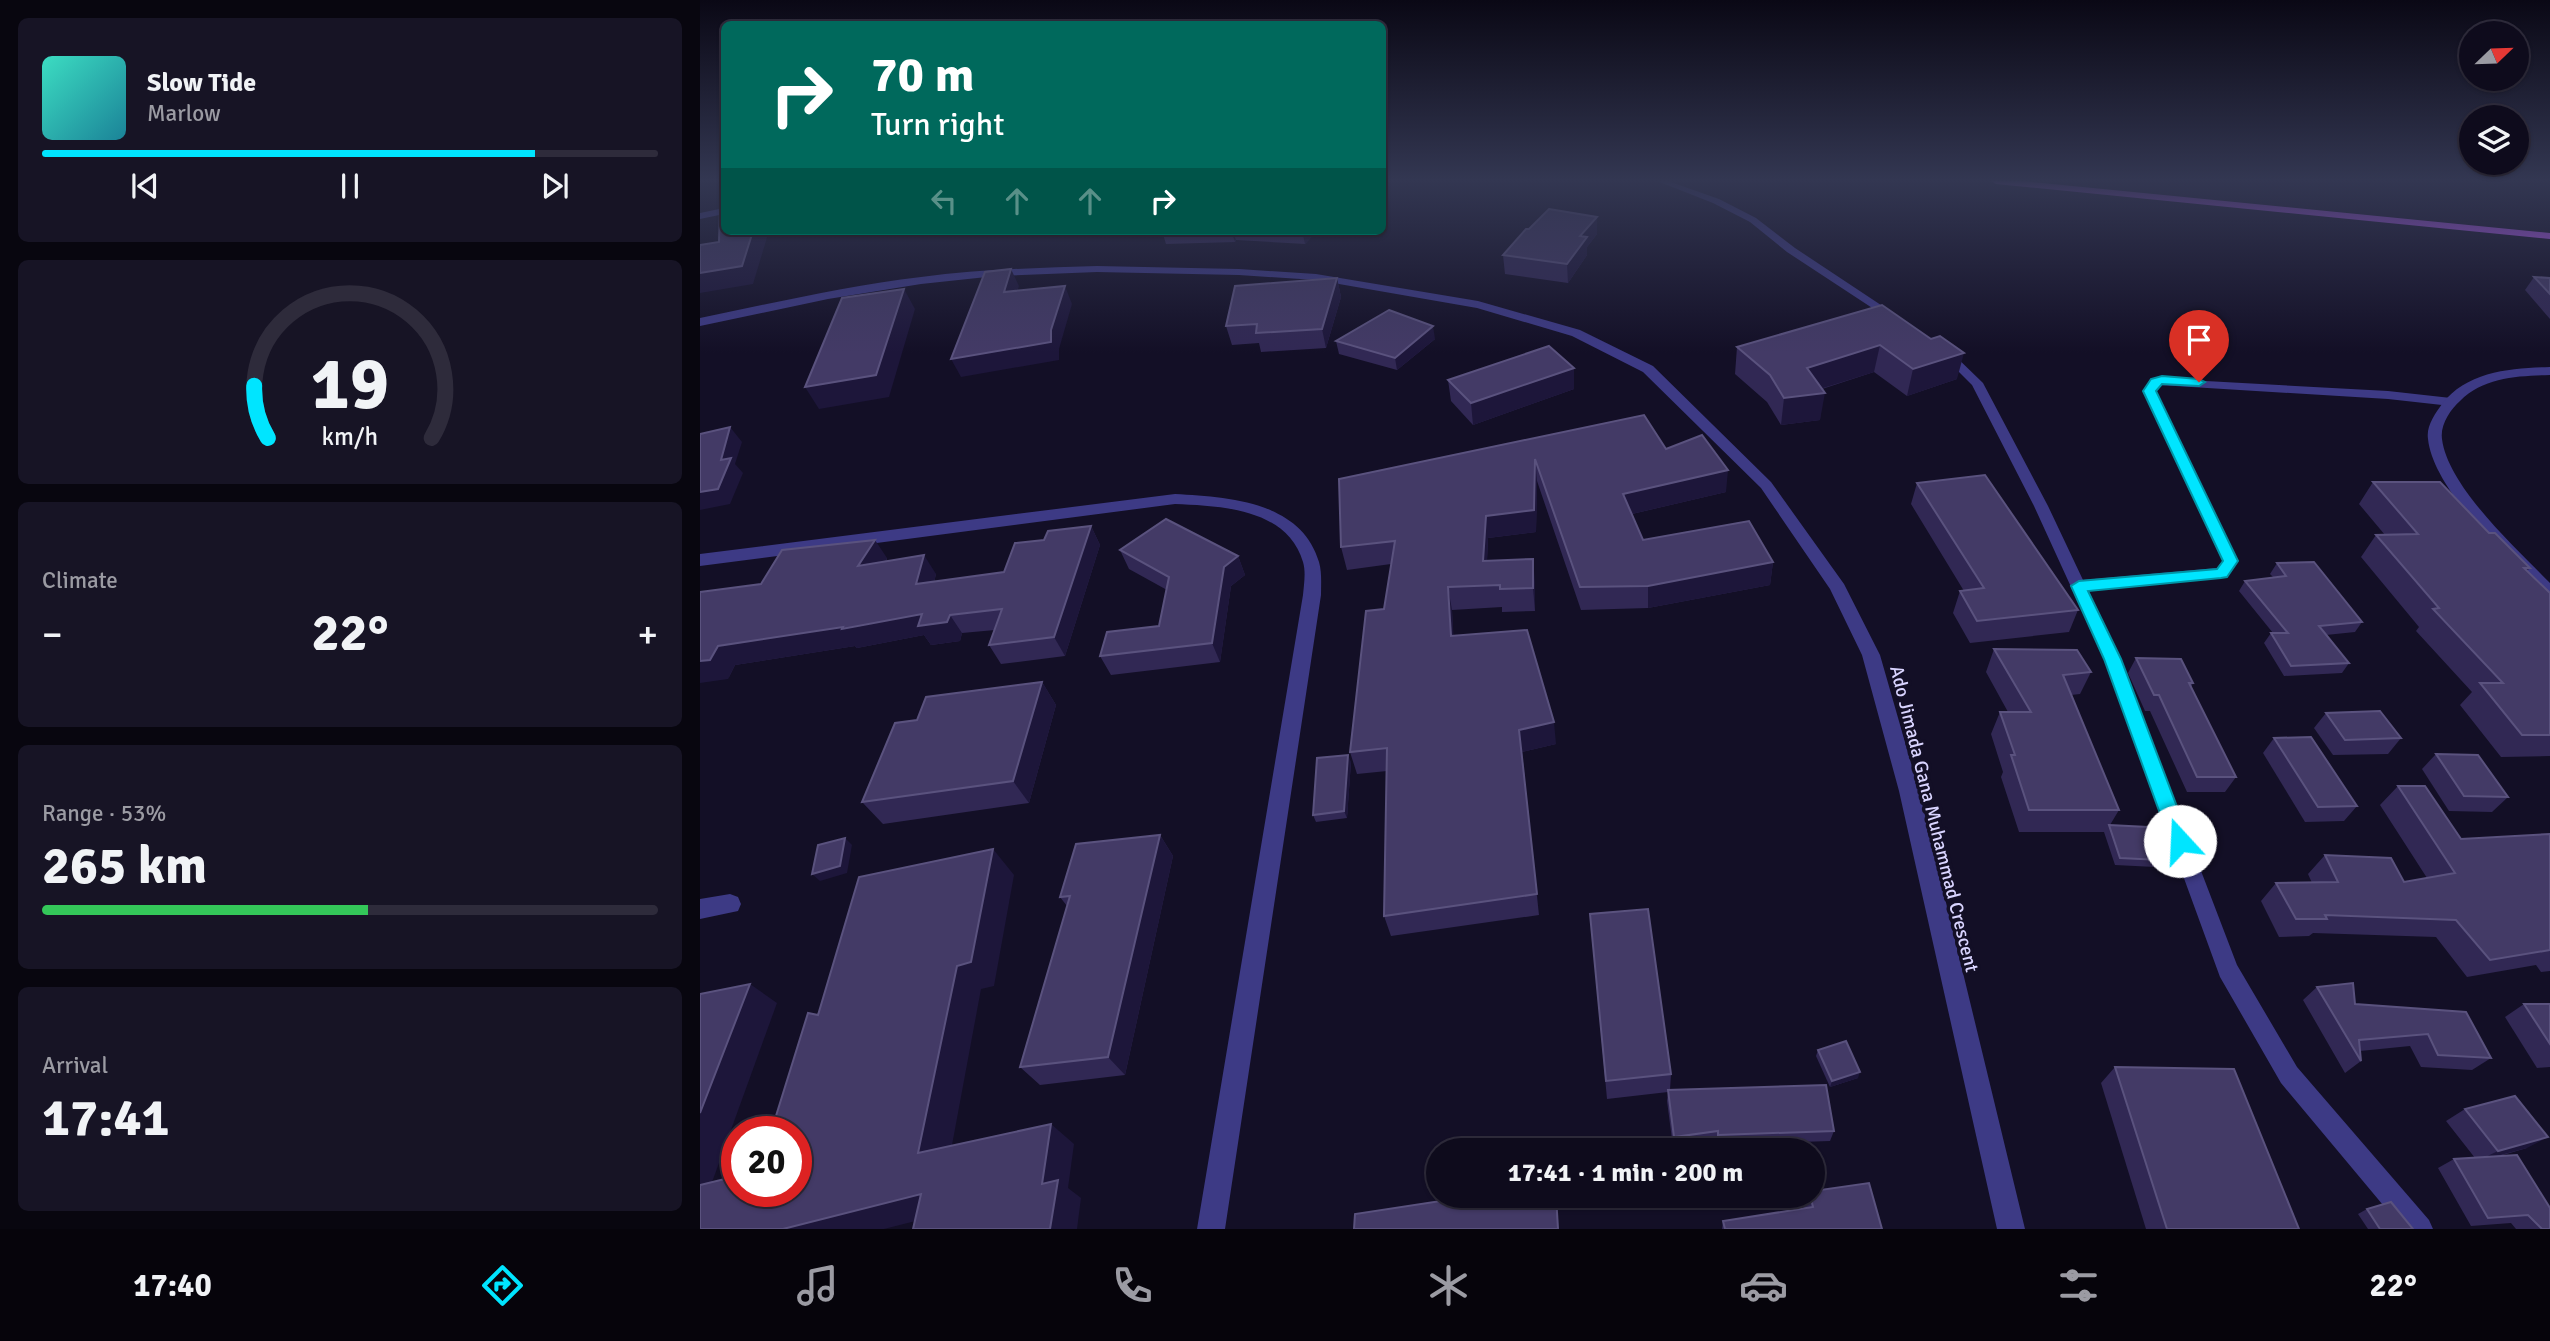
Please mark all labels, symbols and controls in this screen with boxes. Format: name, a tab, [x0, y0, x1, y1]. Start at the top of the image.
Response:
north arrow	[2459, 21, 2529, 91]
map controls	[2459, 21, 2529, 175]
text: 70 m	[871, 45, 974, 105]
icon: right	[756, 49, 847, 140]
text: Slow Tide	[147, 67, 256, 99]
text: Marlow	[147, 99, 221, 128]
text: Turn right	[871, 105, 1004, 144]
button: layers	[2459, 105, 2529, 175]
icon: previous	[126, 167, 164, 205]
icon: pause	[331, 167, 369, 205]
icon: next	[536, 167, 574, 205]
icon: left	[925, 182, 963, 220]
icon: ahead	[998, 182, 1036, 220]
icon: ahead	[1071, 182, 1109, 220]
icon: right	[1144, 182, 1182, 220]
pin	[2169, 310, 2229, 382]
icon: arrive	[2180, 321, 2218, 359]
text: 19	[311, 341, 389, 430]
text: km/h	[322, 421, 378, 452]
text: Climate	[42, 566, 118, 595]
text: 22°	[312, 601, 388, 665]
text: −	[42, 611, 63, 658]
text: +	[637, 611, 658, 658]
street label: Ado Jimada Gana Muhammad Crescent	[1884, 663, 1984, 975]
text: Range · 53%	[42, 799, 166, 828]
position arrow	[2143, 804, 2217, 878]
text: 265 km	[42, 834, 207, 898]
text: Arrival	[42, 1051, 108, 1080]
text: 17:41	[42, 1086, 170, 1150]
speed limit sign: 20	[721, 1116, 812, 1207]
text: 17:41 · 1 min · 200 m	[1508, 1157, 1743, 1189]
icon: directions	[478, 1261, 527, 1310]
icon: music	[793, 1261, 842, 1310]
icon: phone	[1108, 1261, 1157, 1310]
icon: climate	[1424, 1261, 1473, 1310]
icon: car	[1739, 1261, 1788, 1310]
icon: filters	[2054, 1261, 2103, 1310]
text: 17:40	[133, 1266, 212, 1305]
text: 22°	[2369, 1266, 2417, 1305]

